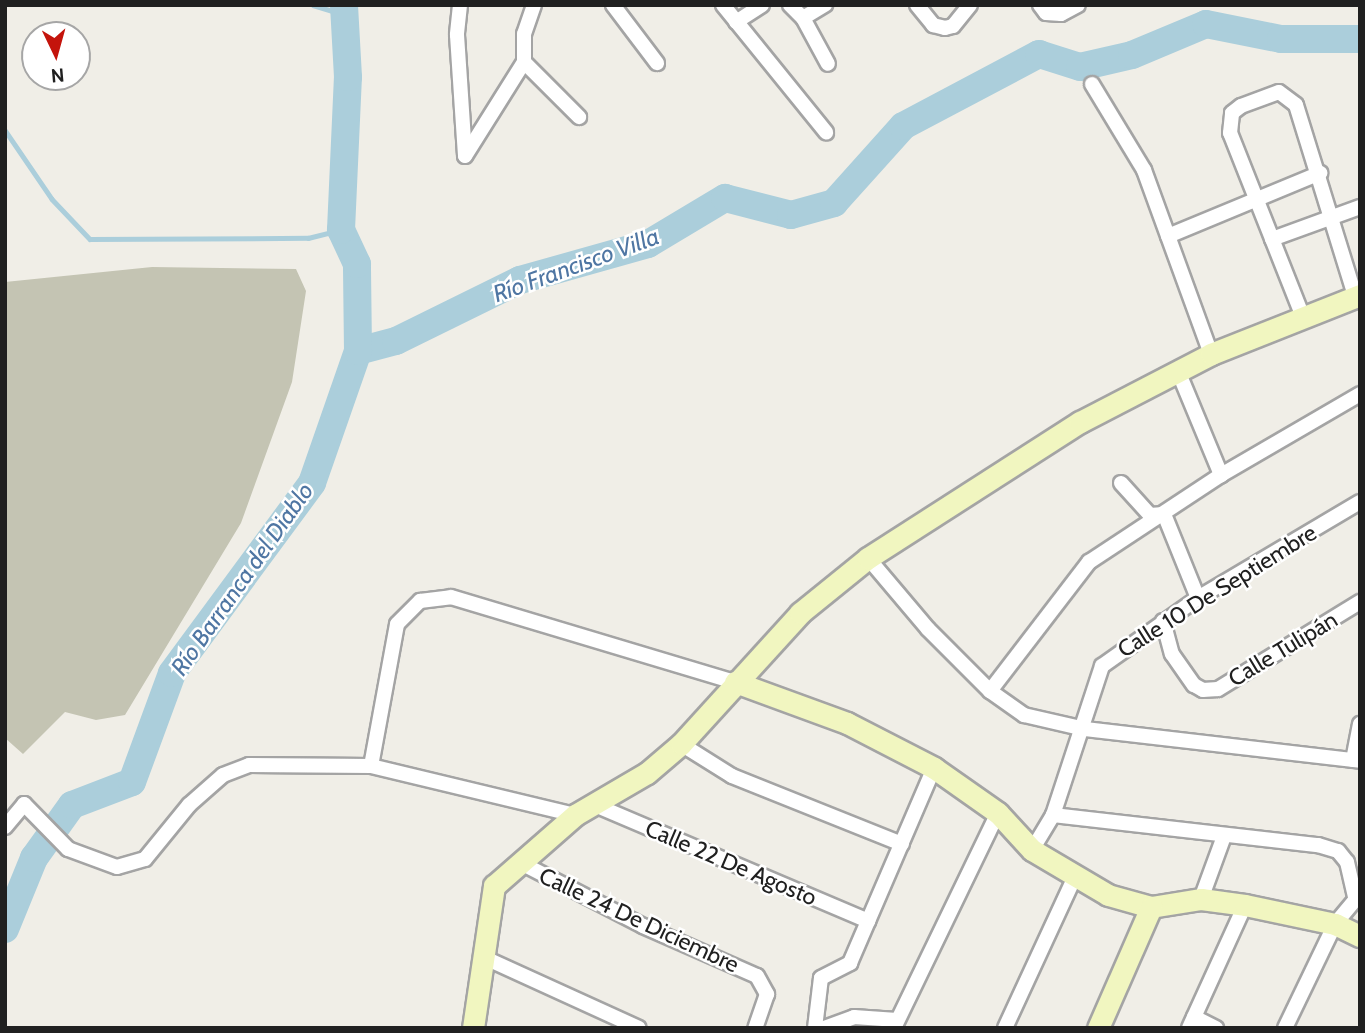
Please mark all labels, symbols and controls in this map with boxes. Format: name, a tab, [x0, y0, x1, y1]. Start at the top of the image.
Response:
north arrow	[21, 21, 91, 91]
text: N	[50, 63, 65, 87]
water label: Río Francisco Villa	[489, 222, 663, 308]
water label: Río Barranca del Diablo	[165, 477, 319, 681]
street label: Calle 10 De Septiembre	[1113, 519, 1321, 663]
street label: Calle Tulipán	[1224, 606, 1342, 692]
street label: Calle 22 De Agosto	[641, 814, 821, 912]
street label: Calle 24 De Diciembre	[535, 862, 743, 978]

